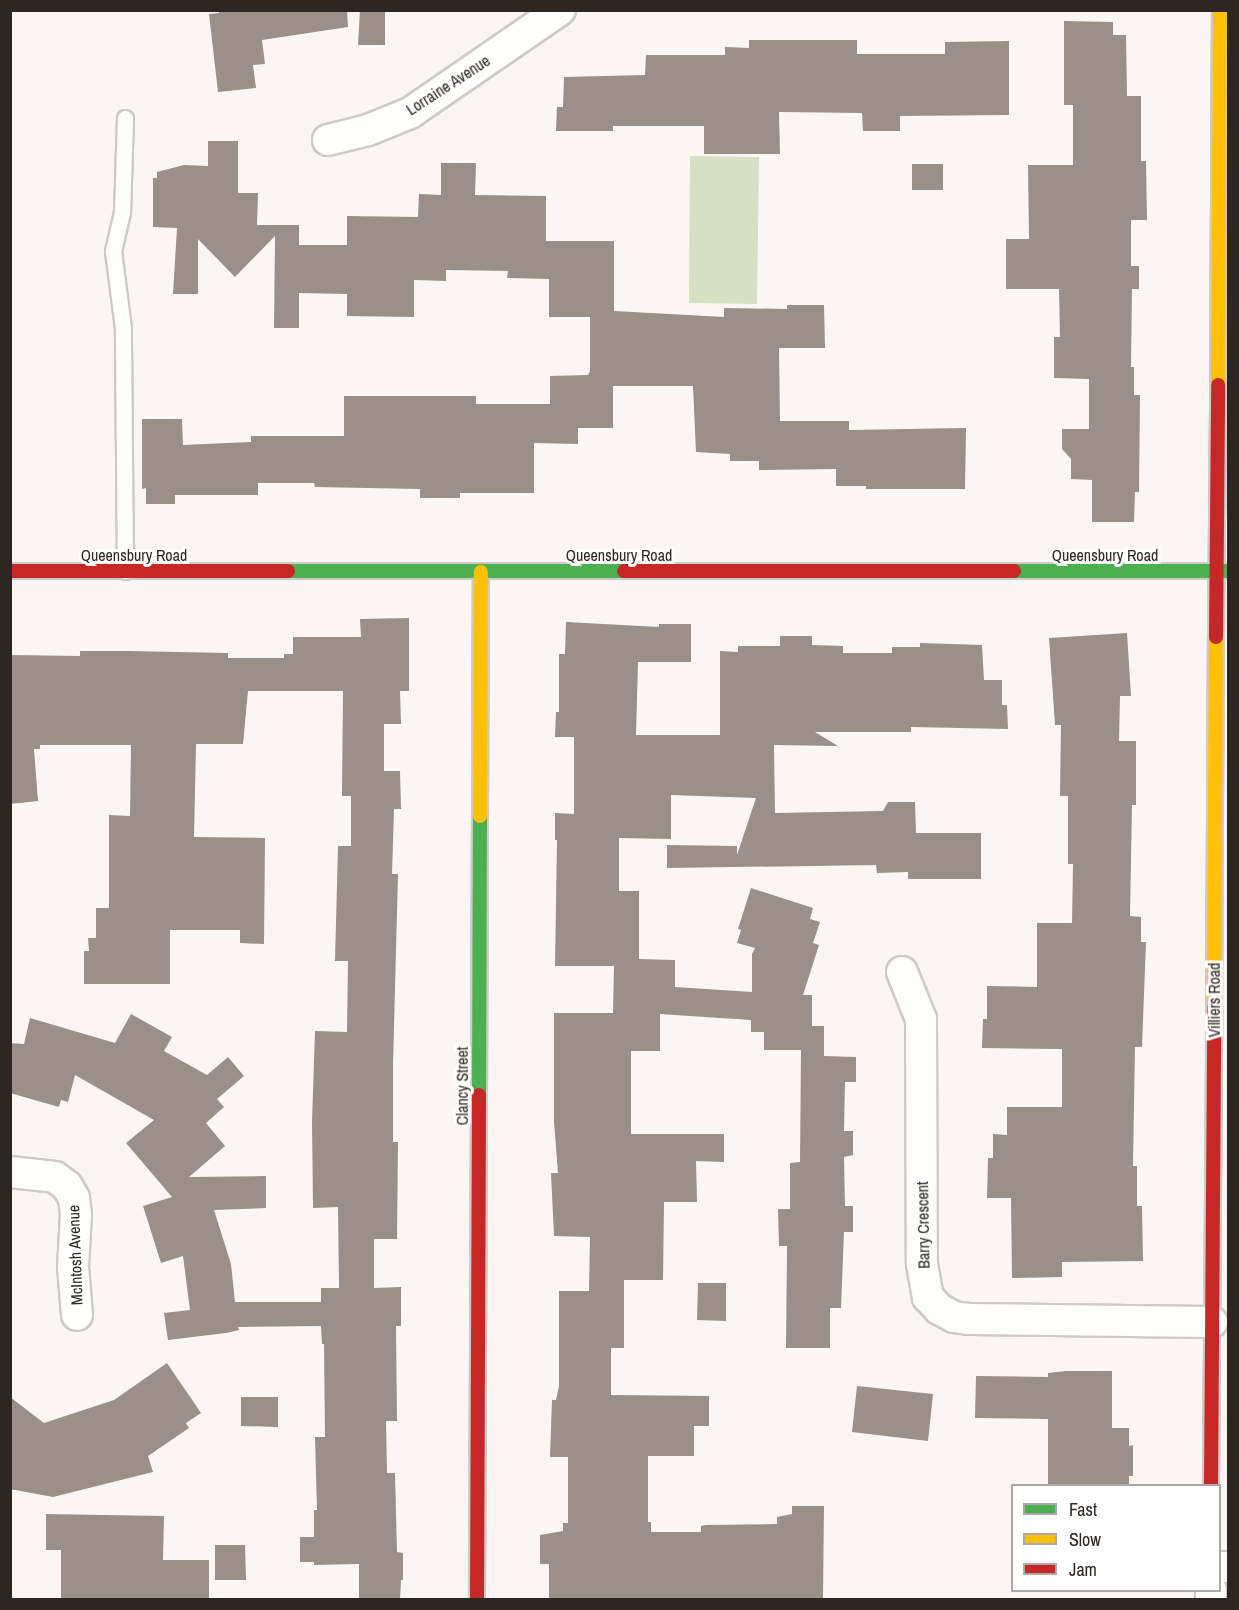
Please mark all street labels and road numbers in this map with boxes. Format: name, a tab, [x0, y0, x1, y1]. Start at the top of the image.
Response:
street label: Lorraine Avenue	[402, 51, 494, 119]
street label: Queensbury Road	[81, 545, 187, 565]
street label: Queensbury Road	[566, 545, 672, 565]
street label: Queensbury Road	[1052, 545, 1158, 565]
street label: Villiers Road	[1204, 963, 1224, 1037]
street label: Clancy Street	[452, 1047, 472, 1125]
street label: Barry Crescent	[913, 1181, 933, 1269]
street label: McIntosh Avenue	[64, 1204, 86, 1306]

